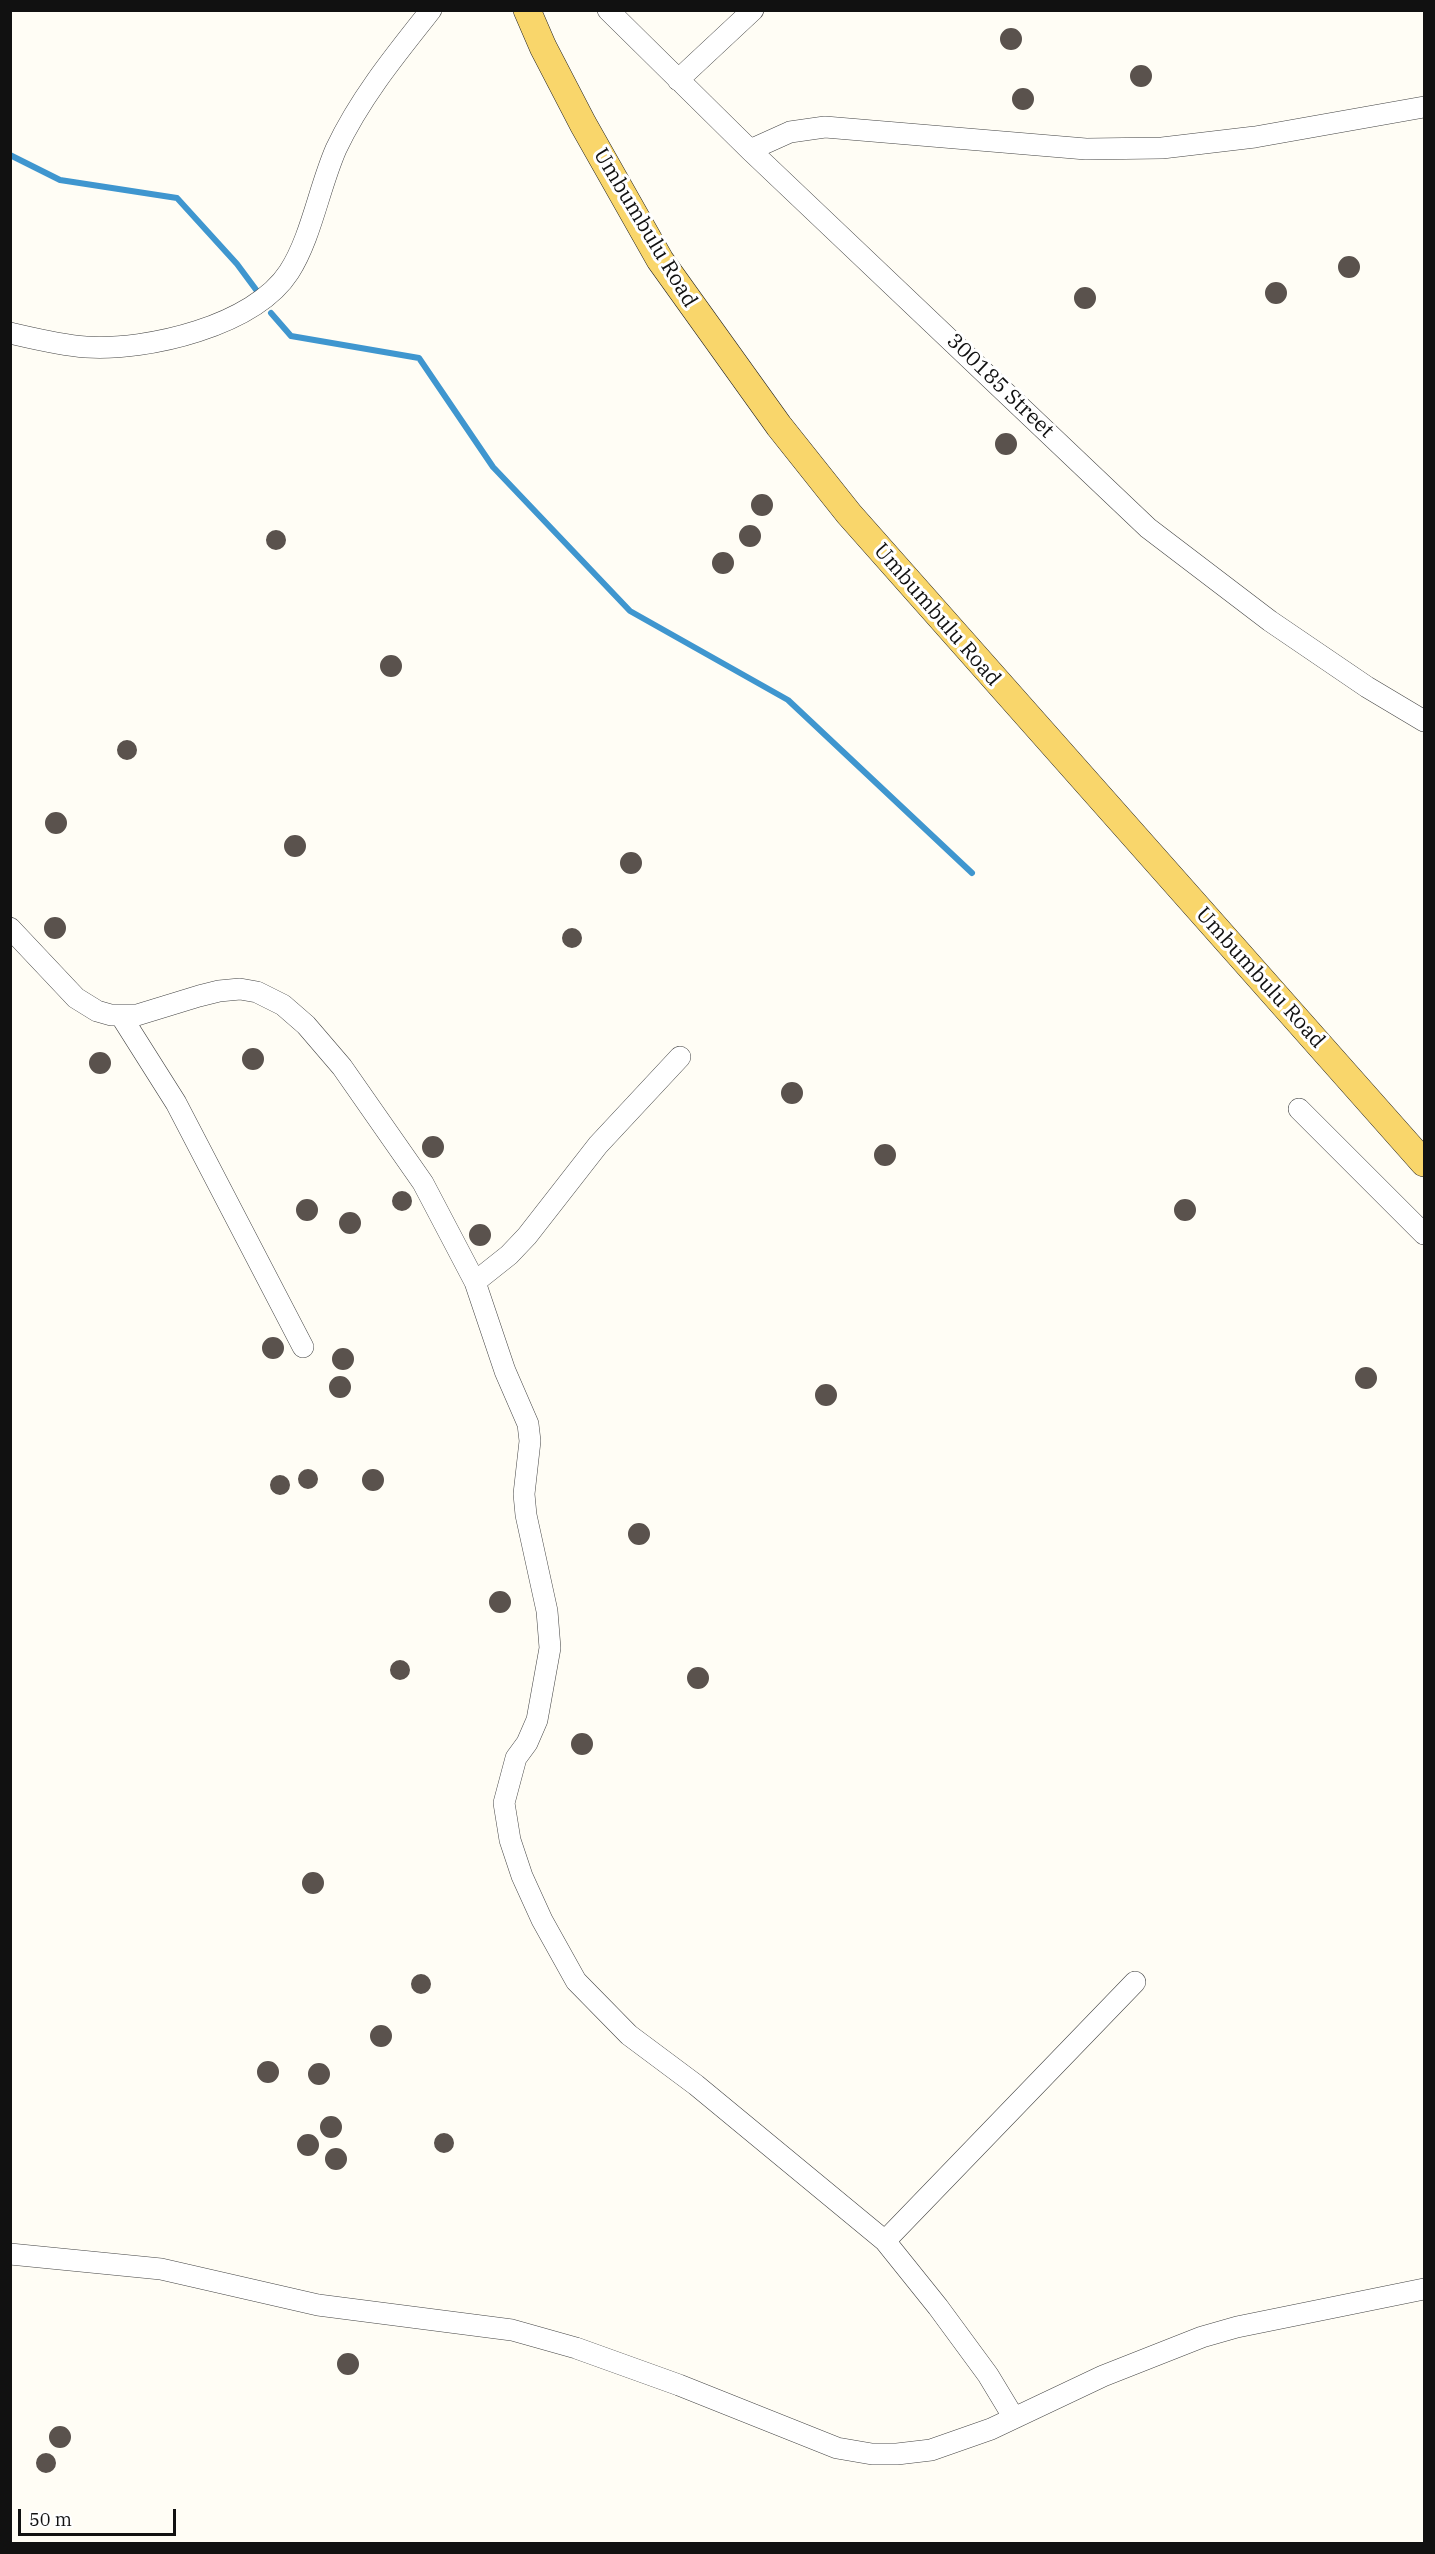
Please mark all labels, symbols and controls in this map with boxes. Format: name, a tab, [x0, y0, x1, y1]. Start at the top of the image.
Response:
street label: Umbumbulu Road	[588, 144, 702, 312]
street label: 300185 Street	[941, 328, 1059, 444]
street label: Umbumbulu Road	[868, 538, 1006, 692]
street label: Umbumbulu Road	[1190, 902, 1330, 1054]
scale bar	[21, 2497, 178, 2535]
text: 50 m	[29, 2508, 72, 2531]

